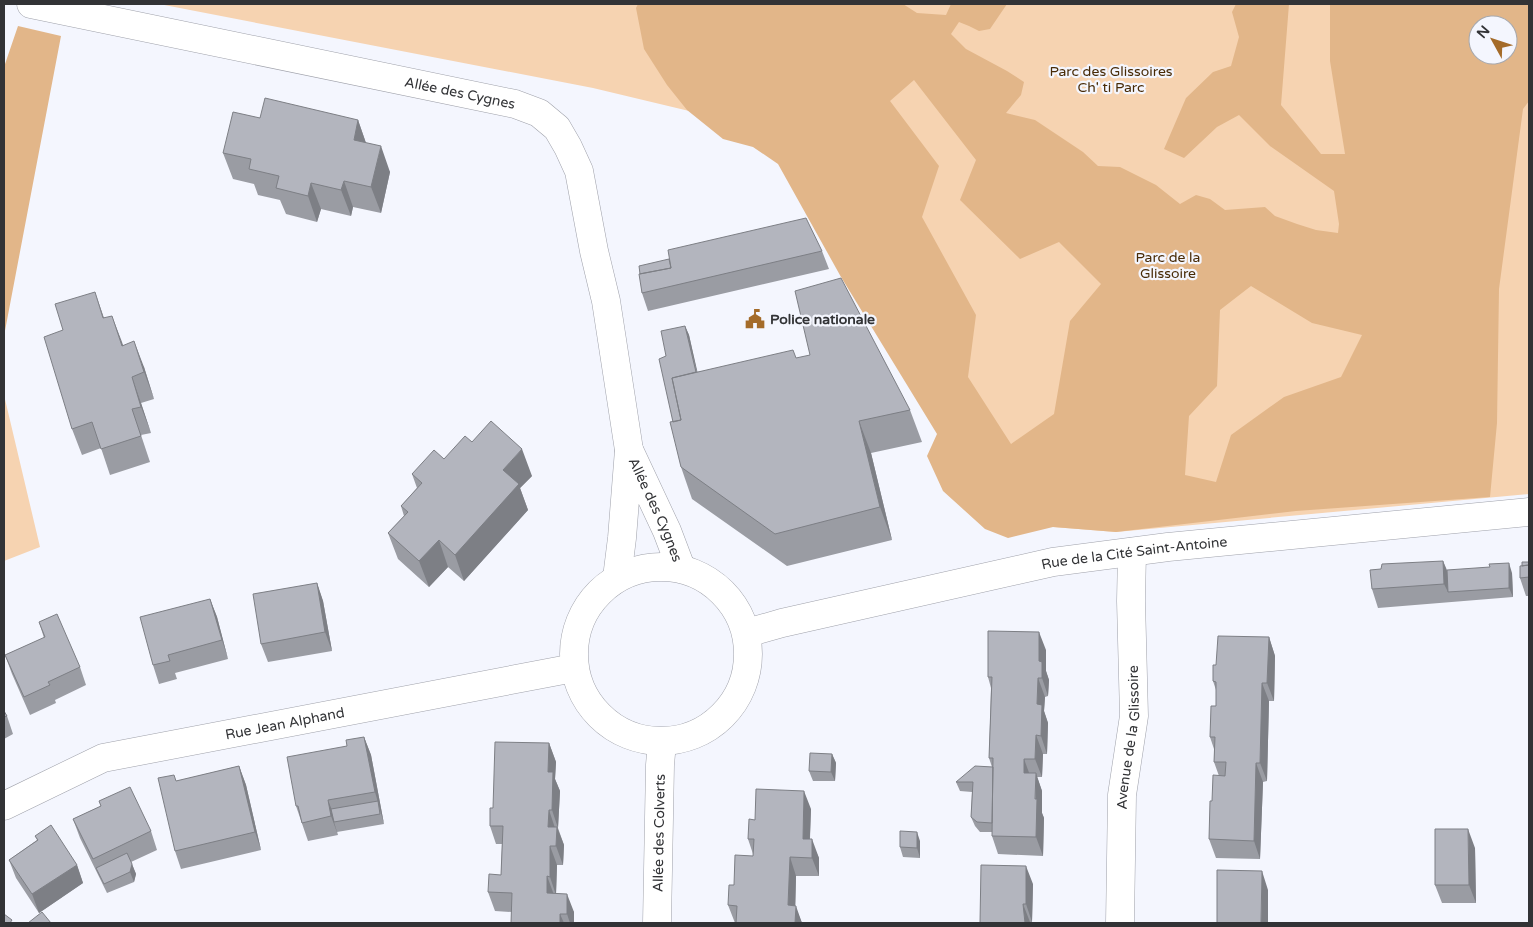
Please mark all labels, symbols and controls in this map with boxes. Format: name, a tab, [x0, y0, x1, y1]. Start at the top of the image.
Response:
north arrow	[1468, 15, 1518, 65]
text: N	[1473, 22, 1494, 42]
park label: Parc des Glissoires Ch' ti Parc	[1049, 63, 1173, 96]
street label: Allée des Cygnes	[403, 73, 517, 112]
park label: Parc de la Glissoire	[1136, 249, 1200, 282]
public building icon: Police nationale	[744, 308, 766, 330]
place label: Police nationale	[770, 311, 875, 328]
street label: Allée des Cygnes	[625, 455, 686, 564]
street label: Rue de la Cité Saint-Antoine	[1040, 533, 1228, 573]
street label: Avenue de la Glissoire	[1113, 665, 1143, 810]
street label: Rue Jean Alphand	[224, 704, 346, 743]
street label: Allée des Colverts	[649, 773, 668, 892]

